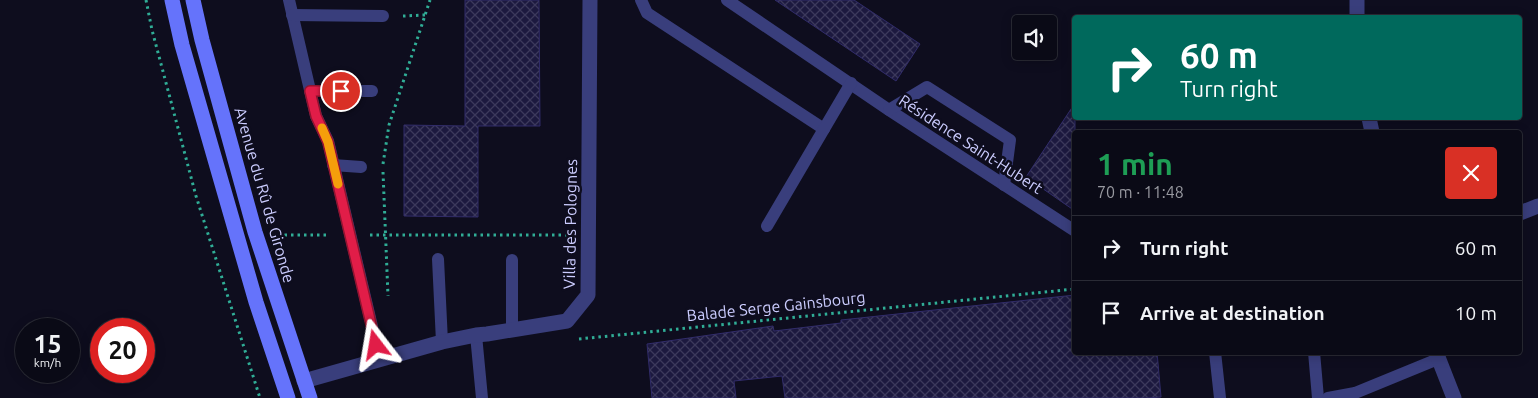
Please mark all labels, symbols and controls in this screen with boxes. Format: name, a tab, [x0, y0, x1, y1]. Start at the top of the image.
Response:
map controls	[1012, 15, 1057, 60]
button: sound	[1012, 15, 1057, 60]
icon: right	[1097, 35, 1162, 100]
text: 60 m	[1180, 35, 1258, 75]
pin	[320, 70, 362, 112]
text: Turn right	[1180, 76, 1278, 101]
icon: arrive	[327, 77, 355, 105]
street label: Résidence Saint-Hubert	[896, 91, 1047, 198]
street label: Avenue du Rû de Gironde	[231, 105, 299, 285]
text: 1 min	[1097, 147, 1173, 181]
button: close	[1445, 147, 1497, 199]
street label: Villa des Polognes	[560, 159, 580, 289]
text: 70 m · 11:48	[1097, 183, 1184, 201]
icon: right	[1097, 234, 1125, 262]
text: Turn right	[1140, 237, 1228, 259]
text: 60 m	[1455, 237, 1497, 259]
street label: Balade Serge Gainsbourg	[686, 288, 866, 324]
icon: arrive	[1097, 299, 1125, 327]
text: Arrive at destination	[1140, 302, 1325, 324]
text: 10 m	[1455, 302, 1497, 324]
speed limit sign: 20	[90, 318, 155, 383]
position arrow	[349, 318, 401, 370]
text: 15	[33, 330, 62, 358]
text: km/h	[34, 356, 61, 369]

